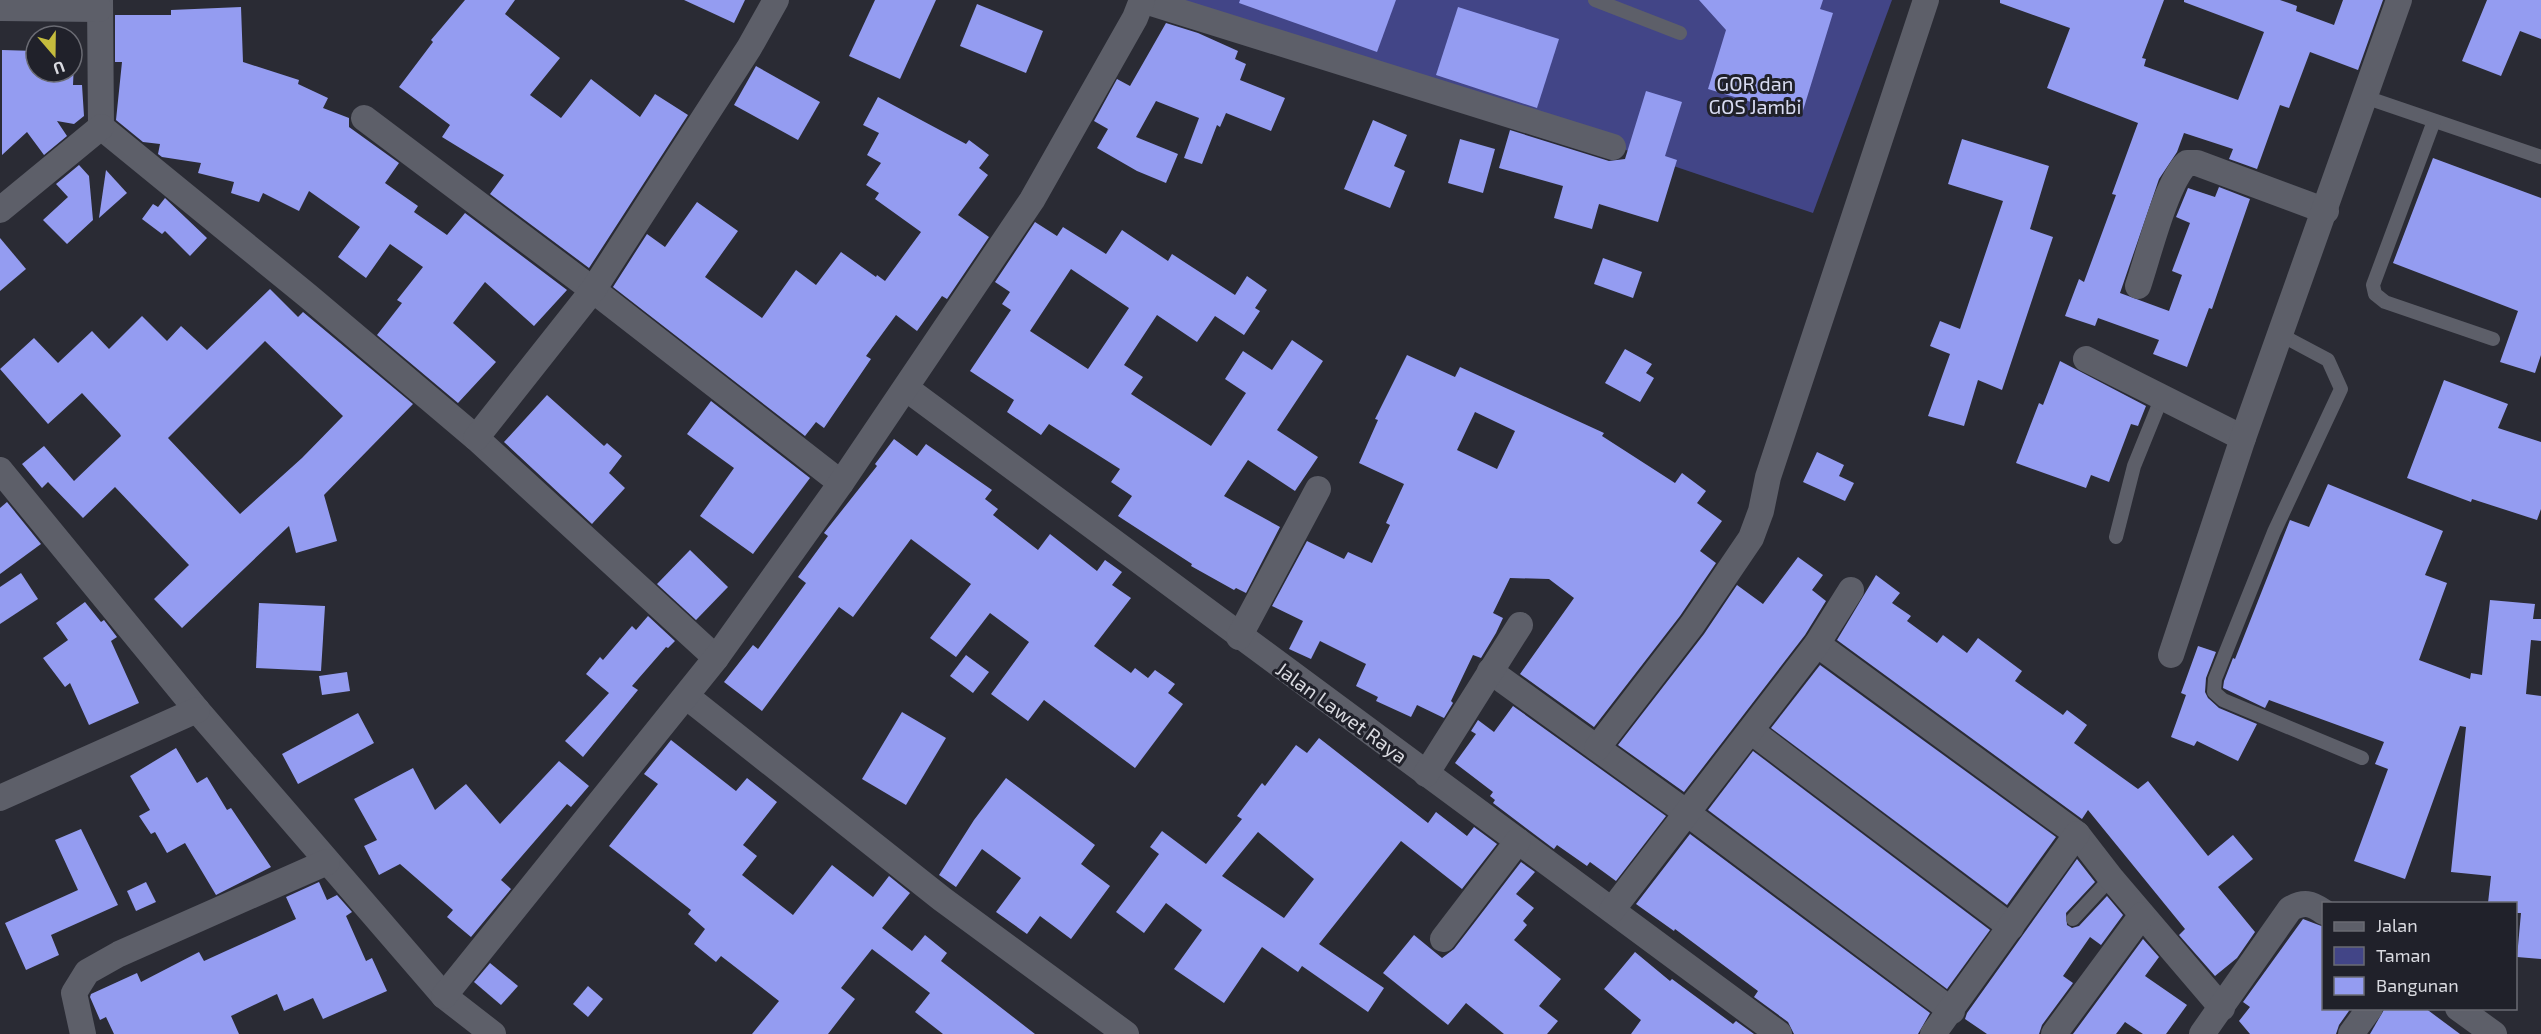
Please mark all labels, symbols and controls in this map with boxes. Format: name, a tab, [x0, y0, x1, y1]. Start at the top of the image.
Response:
north arrow	[24, 24, 84, 84]
text: U	[51, 58, 68, 79]
park label: GOR dan GOS Jambi	[1709, 71, 1801, 118]
street label: Jalan Lawet Raya	[1272, 656, 1412, 768]
legend	[2322, 902, 2517, 1010]
text: Jalan	[2376, 914, 2418, 936]
text: Taman	[2376, 944, 2431, 966]
text: Bangunan	[2376, 974, 2459, 996]

